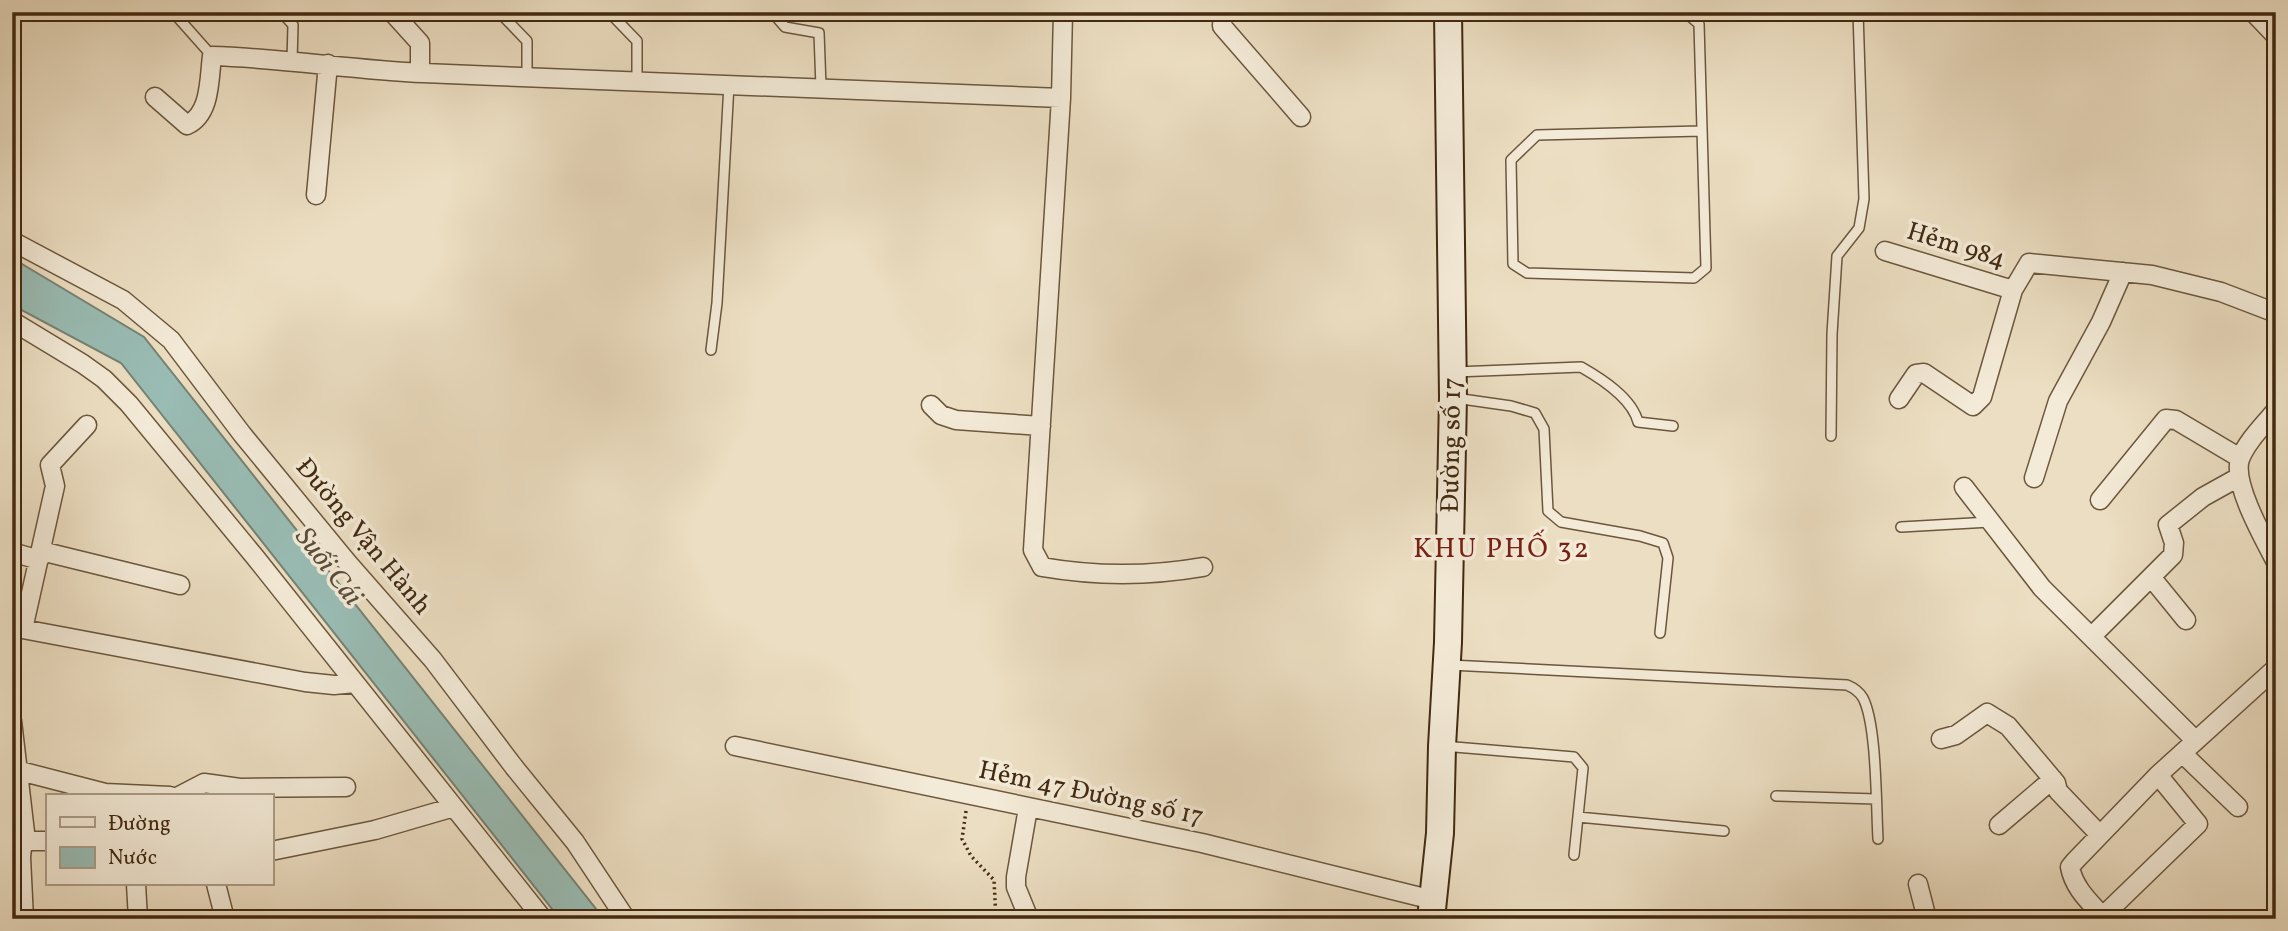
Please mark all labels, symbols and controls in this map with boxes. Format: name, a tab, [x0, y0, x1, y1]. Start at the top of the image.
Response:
street label: Hẻm 984	[1902, 214, 2010, 278]
street label: Đường số 17	[1433, 377, 1471, 513]
street label: Đường Vận Hành	[287, 451, 439, 623]
water label: Suối Cái	[285, 520, 372, 615]
district label: KHU PHỐ 32	[1413, 529, 1591, 569]
street label: Hẻm 47 Đường số 17	[975, 753, 1207, 835]
legend	[46, 794, 273, 886]
text: Đường	[108, 810, 171, 839]
text: Nước	[108, 844, 157, 873]

